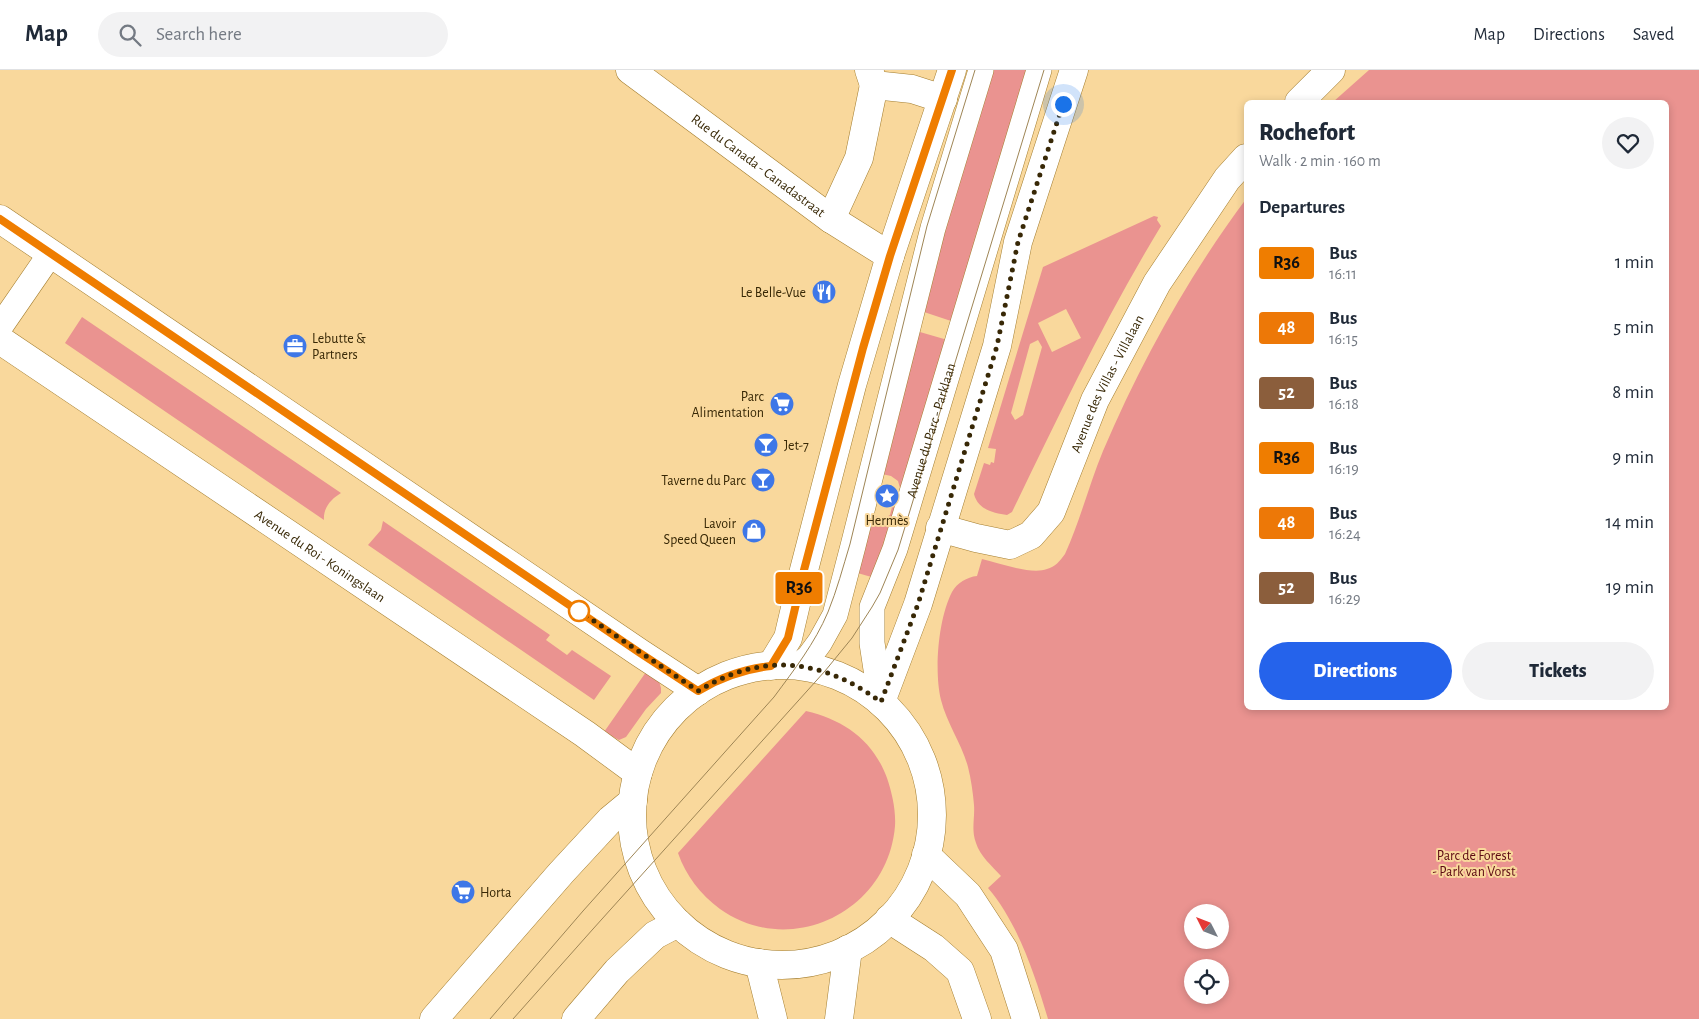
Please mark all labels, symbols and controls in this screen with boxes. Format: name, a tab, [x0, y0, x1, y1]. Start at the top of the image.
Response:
search box	[98, 12, 448, 57]
icon: search	[116, 21, 144, 49]
text: Map	[25, 22, 68, 46]
text: Search here	[156, 25, 242, 44]
text: Map	[1474, 26, 1505, 44]
text: Directions	[1533, 26, 1605, 44]
text: Saved	[1633, 26, 1674, 44]
your location	[1051, 92, 1076, 117]
street label: Rue du Canada - Canadastraat	[688, 112, 828, 220]
button: heart	[1602, 117, 1654, 169]
text: Rochefort	[1259, 121, 1355, 145]
text: Walk · 2 min · 160 m	[1259, 153, 1381, 169]
text: Departures	[1259, 198, 1345, 217]
text: Bus	[1329, 244, 1357, 263]
text: 1 min	[1615, 253, 1654, 272]
text: R36	[1273, 254, 1300, 272]
text: 16:11	[1329, 266, 1357, 282]
restaurant icon: Le Belle-Vue	[811, 279, 837, 305]
place label: Le Belle-Vue	[740, 286, 806, 300]
text: Bus	[1329, 309, 1357, 328]
street label: Avenue des Villas - Villalaan	[1069, 313, 1147, 455]
text: 5 min	[1613, 318, 1654, 337]
text: 48	[1278, 319, 1295, 337]
text: 16:15	[1329, 331, 1358, 347]
place label: Lebutte & Partners	[312, 332, 366, 362]
office icon: Lebutte & Partners	[282, 333, 308, 359]
street label: Avenue du Parc - Parklaan	[905, 362, 958, 500]
text: Bus	[1329, 374, 1357, 393]
text: 8 min	[1612, 383, 1654, 402]
text: 52	[1278, 384, 1295, 402]
place label: Parc Alimentation	[691, 390, 765, 420]
supermarket icon: Parc Alimentation	[769, 391, 795, 417]
text: 16:18	[1329, 396, 1359, 412]
bar icon: Jet-7	[753, 432, 779, 458]
place label: Jet-7	[784, 439, 809, 453]
text: Bus	[1329, 439, 1357, 458]
text: 9 min	[1612, 448, 1654, 467]
text: R36	[1273, 449, 1300, 467]
text: 16:19	[1329, 461, 1359, 477]
bar icon: Taverne du Parc	[750, 467, 776, 493]
place label: Taverne du Parc	[661, 474, 747, 488]
place icon: Hermès	[874, 483, 900, 509]
text: Bus	[1329, 504, 1357, 523]
street label: Avenue du Roi - Koningslaan	[252, 508, 387, 605]
text: 14 min	[1606, 513, 1654, 532]
place label: Hermès	[865, 514, 909, 528]
text: 48	[1278, 514, 1295, 532]
place label: Lavoir Speed Queen	[664, 517, 736, 547]
shop icon: Lavoir Speed Queen	[741, 518, 767, 544]
text: 16:24	[1329, 526, 1361, 542]
text: Bus	[1329, 569, 1357, 588]
line badge: R36	[770, 572, 828, 604]
text: 19 min	[1606, 578, 1654, 597]
text: R36	[785, 579, 813, 597]
text: 52	[1278, 579, 1295, 597]
text: 16:29	[1329, 591, 1361, 607]
unlabelled marker	[568, 600, 590, 622]
button: Directions	[1259, 642, 1452, 700]
button: Tickets	[1462, 642, 1654, 700]
park label: Parc de Forest - Park van Vorst	[1433, 849, 1516, 879]
supermarket icon: Horta	[450, 879, 476, 905]
place label: Horta	[480, 886, 512, 900]
north arrow	[1184, 904, 1229, 949]
map controls	[1184, 904, 1229, 1004]
button: locate	[1184, 959, 1229, 1004]

